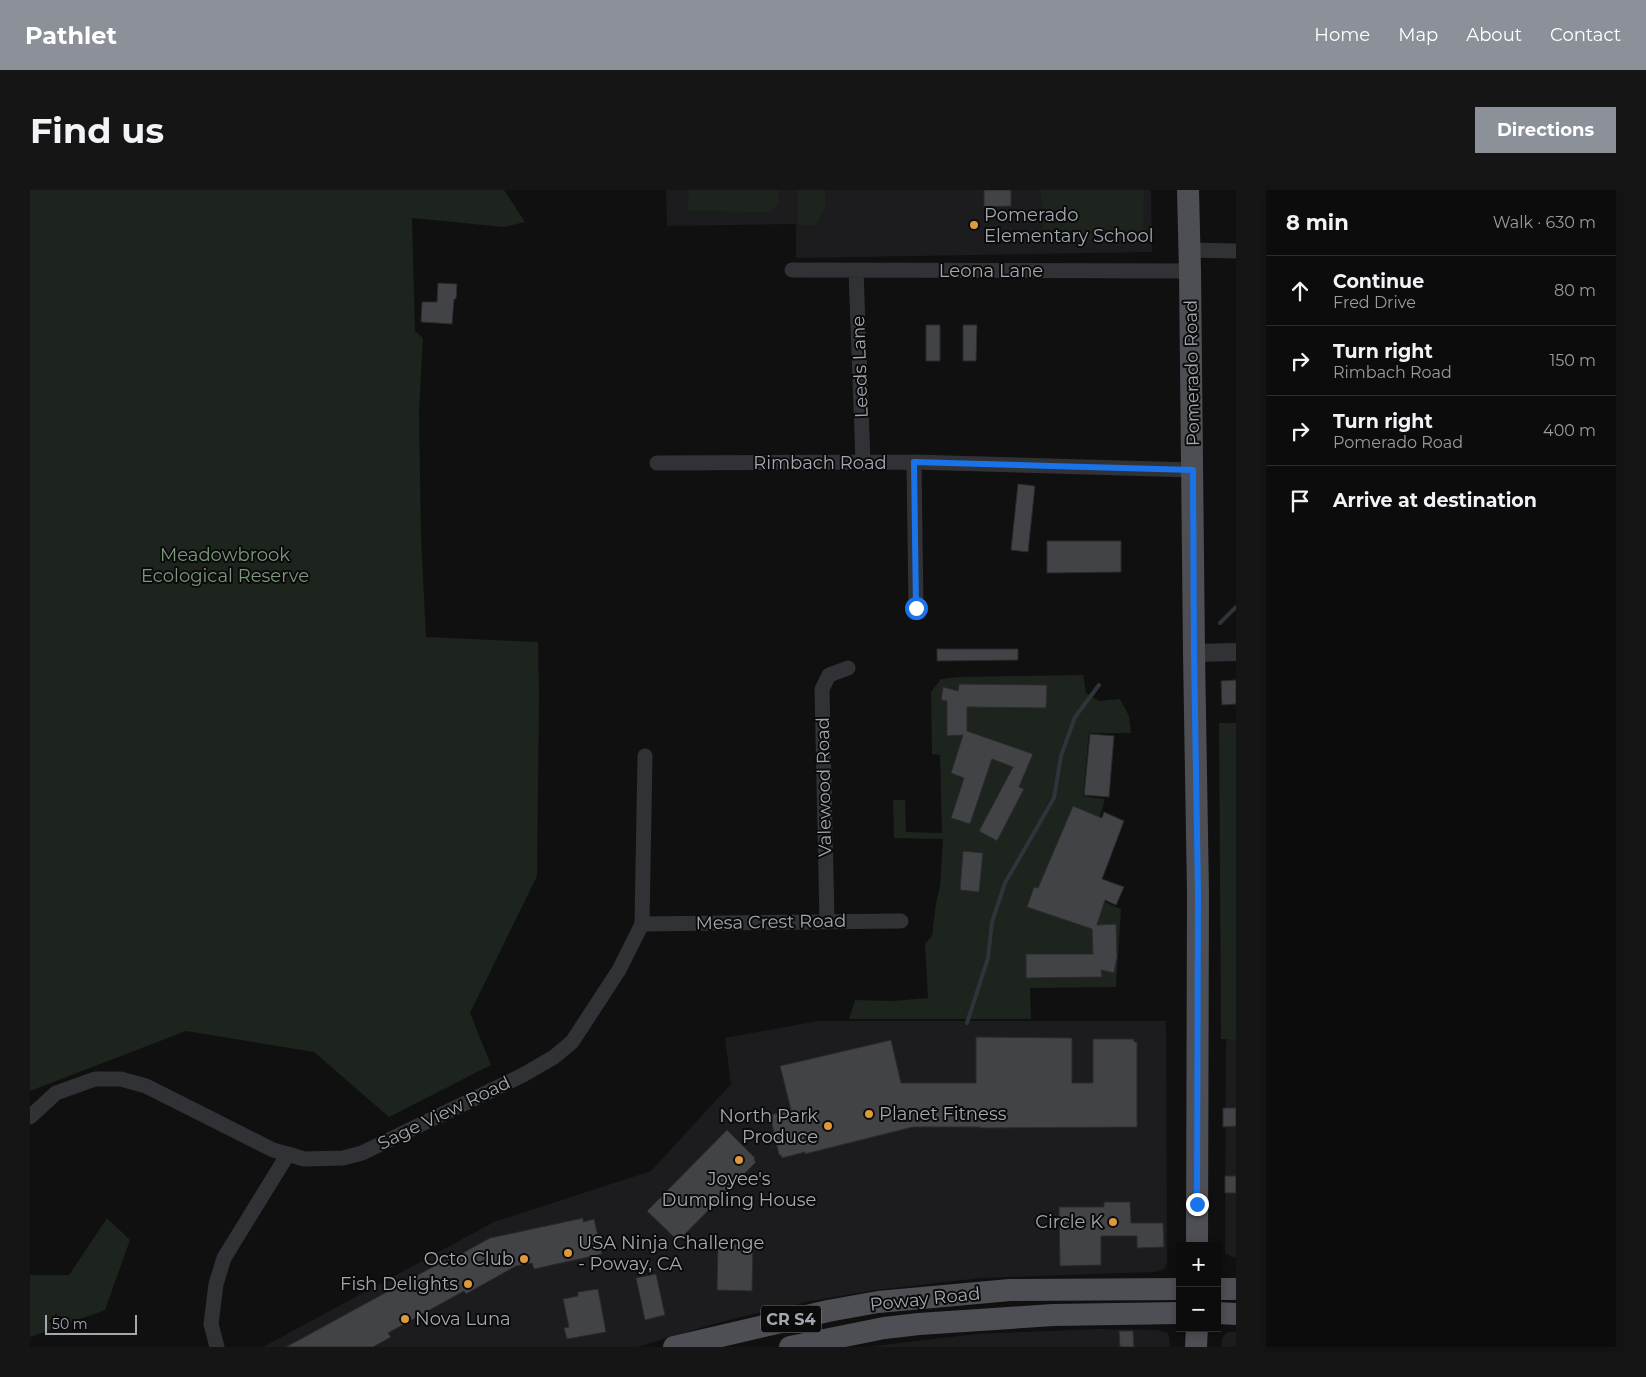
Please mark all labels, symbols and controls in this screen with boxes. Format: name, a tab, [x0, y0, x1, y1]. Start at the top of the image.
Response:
text: Pathlet	[25, 21, 117, 50]
text: Home	[1314, 24, 1370, 46]
text: Map	[1398, 24, 1438, 46]
text: About	[1466, 24, 1522, 46]
text: Contact	[1550, 24, 1621, 46]
button: Directions	[1475, 107, 1616, 153]
text: Find us	[30, 109, 164, 152]
place label: Pomerado Elementary School	[984, 204, 1154, 247]
text: 8 min	[1286, 210, 1349, 235]
text: Walk · 630 m	[1493, 213, 1596, 232]
marker: Pomerado Elementary School	[968, 219, 980, 231]
street label: Leona Lane	[939, 260, 1043, 282]
text: Continue	[1333, 270, 1424, 293]
icon: ahead	[1286, 277, 1314, 305]
text: 80 m	[1554, 281, 1596, 300]
text: Fred Drive	[1333, 293, 1416, 312]
street label: Pomerado Road	[1180, 300, 1204, 446]
street label: Leeds Lane	[847, 315, 873, 418]
text: Turn right	[1333, 340, 1433, 363]
icon: right	[1286, 347, 1314, 375]
text: 150 m	[1549, 351, 1596, 370]
text: Rimbach Road	[1333, 363, 1452, 382]
text: Turn right	[1333, 410, 1433, 433]
icon: right	[1286, 417, 1314, 445]
text: 400 m	[1543, 421, 1596, 440]
text: Pomerado Road	[1333, 433, 1463, 452]
street label: Rimbach Road	[753, 452, 887, 474]
icon: arrive	[1286, 487, 1314, 515]
text: Arrive at destination	[1333, 489, 1537, 512]
park label: Meadowbrook Ecological Reserve	[141, 544, 309, 587]
route start	[905, 597, 928, 620]
street label: Valewood Road	[812, 717, 836, 857]
street label: Mesa Crest Road	[695, 910, 847, 934]
street label: Sage View Road	[374, 1071, 514, 1155]
place label: Planet Fitness	[879, 1103, 1007, 1125]
place label: North Park Produce	[719, 1105, 818, 1148]
marker: Planet Fitness	[863, 1108, 875, 1120]
marker: North Park Produce	[822, 1120, 834, 1132]
marker: Joyee's Dumpling House	[733, 1154, 745, 1166]
place label: Joyee's Dumpling House	[662, 1168, 817, 1211]
route end	[1186, 1193, 1209, 1216]
place label: Circle K	[1035, 1211, 1103, 1233]
marker: Circle K	[1107, 1216, 1119, 1228]
place label: USA Ninja Challenge - Poway, CA	[578, 1232, 764, 1275]
map controls	[1176, 1242, 1221, 1332]
button: +	[1176, 1242, 1221, 1287]
marker: USA Ninja Challenge - Poway, CA	[562, 1247, 574, 1259]
place label: Octo Club	[424, 1248, 514, 1270]
marker: Octo Club	[518, 1253, 530, 1265]
place label: Fish Delights	[340, 1273, 458, 1295]
marker: Fish Delights	[462, 1278, 474, 1290]
street label: Poway Road	[869, 1282, 981, 1316]
button: −	[1176, 1287, 1221, 1332]
road number: CR S4	[761, 1306, 821, 1332]
place label: Nova Luna	[415, 1308, 511, 1330]
scale bar	[45, 1312, 138, 1335]
marker: Nova Luna	[399, 1313, 411, 1325]
text: 50 m	[52, 1315, 88, 1333]

